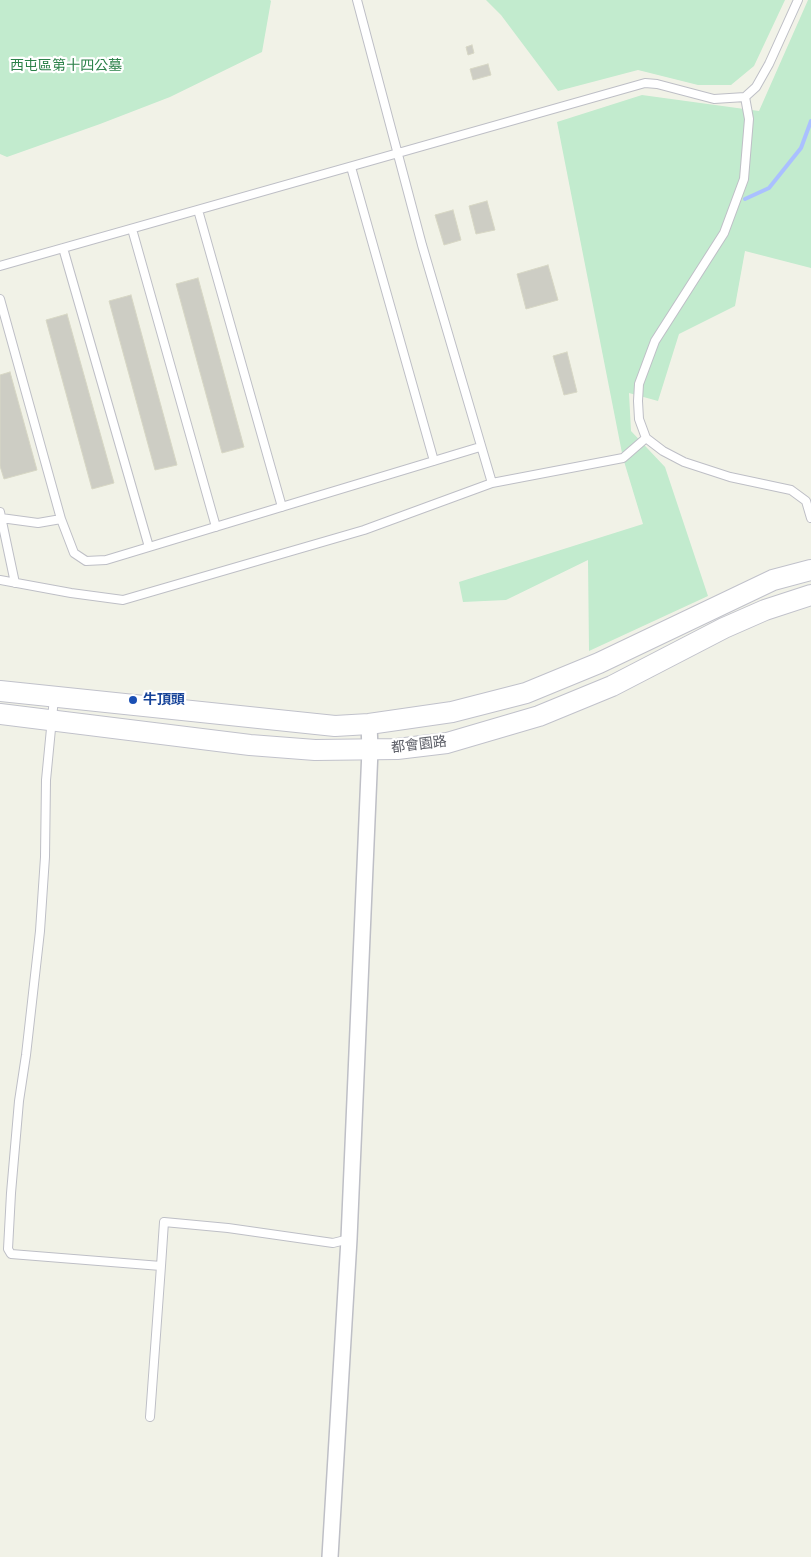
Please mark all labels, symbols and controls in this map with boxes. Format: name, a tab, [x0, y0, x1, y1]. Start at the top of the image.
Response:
park label: 西屯區第十四公墓	[10, 58, 122, 74]
place label: 牛頂頭	[143, 692, 185, 708]
marker: 牛頂頭	[127, 694, 139, 706]
street label: 都會園路	[390, 733, 448, 757]

